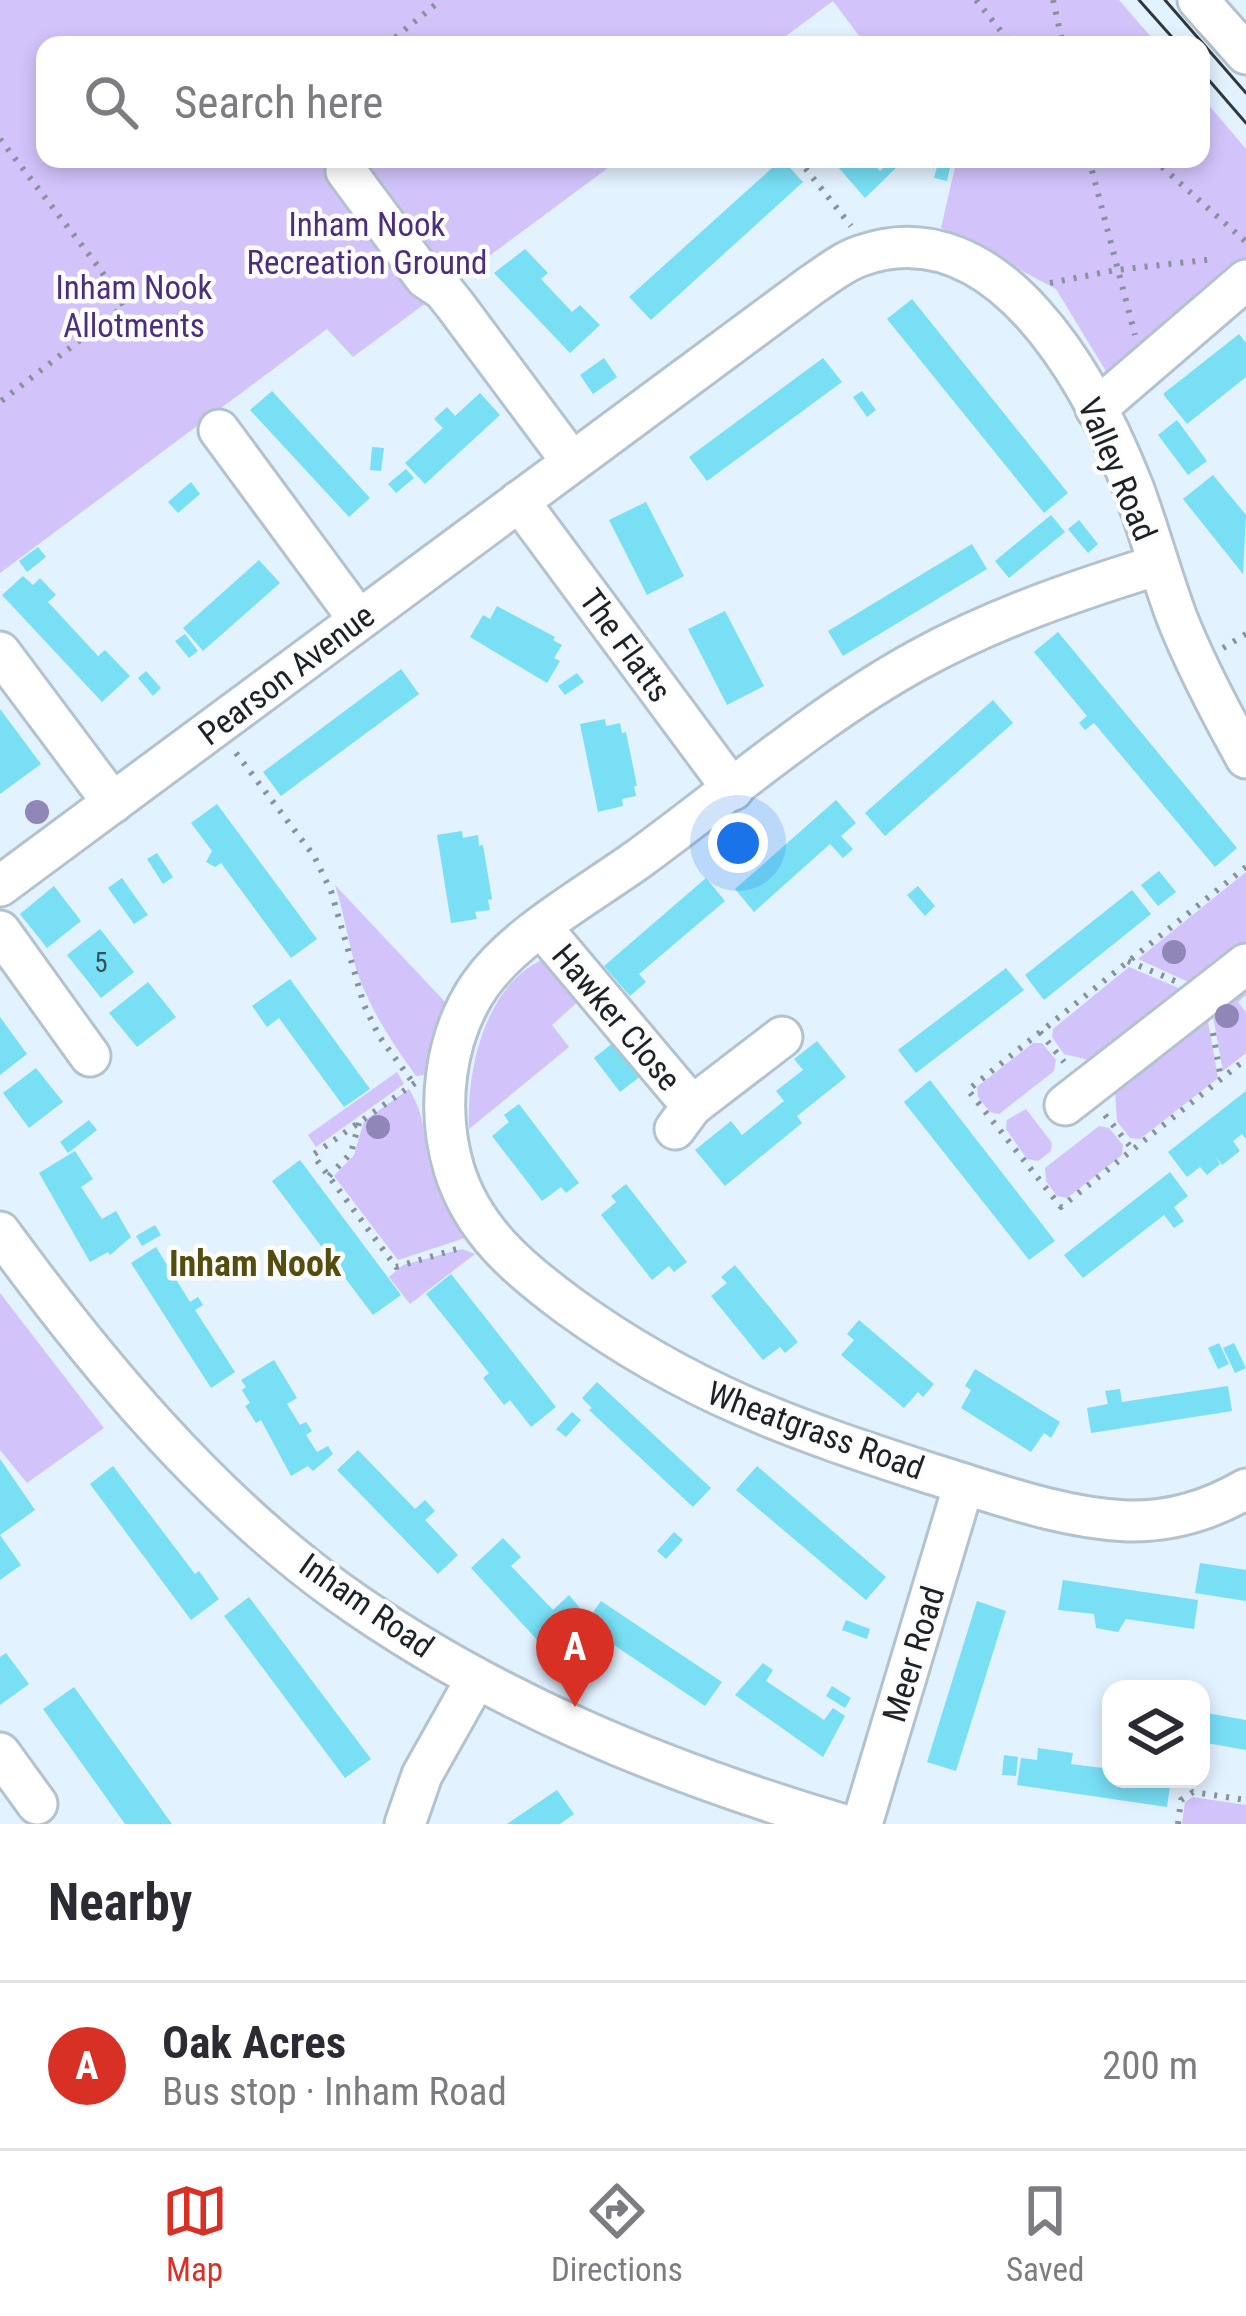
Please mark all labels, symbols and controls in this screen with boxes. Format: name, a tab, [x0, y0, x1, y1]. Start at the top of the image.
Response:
search box	[36, 36, 1210, 168]
icon: search	[78, 69, 144, 135]
text: Search here	[174, 76, 383, 129]
park label: Inham Nook Recreation Ground	[247, 205, 487, 282]
park label: Inham Nook Allotments	[56, 268, 213, 345]
street label: Valley Road	[1070, 392, 1165, 547]
street label: The Flatts	[572, 581, 680, 709]
street label: Pearson Avenue	[191, 596, 382, 753]
your location	[708, 813, 768, 873]
street label: Hawker Close	[544, 936, 689, 1098]
house number: 5	[94, 947, 108, 979]
district label: Inham Nook	[169, 1243, 342, 1285]
street label: Wheatgrass Road	[702, 1373, 929, 1488]
street label: Inham Road	[292, 1545, 441, 1666]
street label: Meer Road	[874, 1582, 953, 1727]
pin: A	[536, 1608, 614, 1707]
map controls	[1102, 1680, 1210, 1788]
button: layers	[1102, 1680, 1210, 1788]
text: Nearby	[48, 1873, 192, 1932]
text: Oak Acres	[162, 2016, 346, 2069]
text: A	[75, 2043, 99, 2089]
text: 200 m	[1102, 2043, 1198, 2089]
text: Bus stop · Inham Road	[162, 2069, 507, 2115]
tab: Map	[162, 2178, 228, 2289]
tab: Directions	[551, 2178, 683, 2289]
tab: Saved	[1006, 2178, 1084, 2289]

